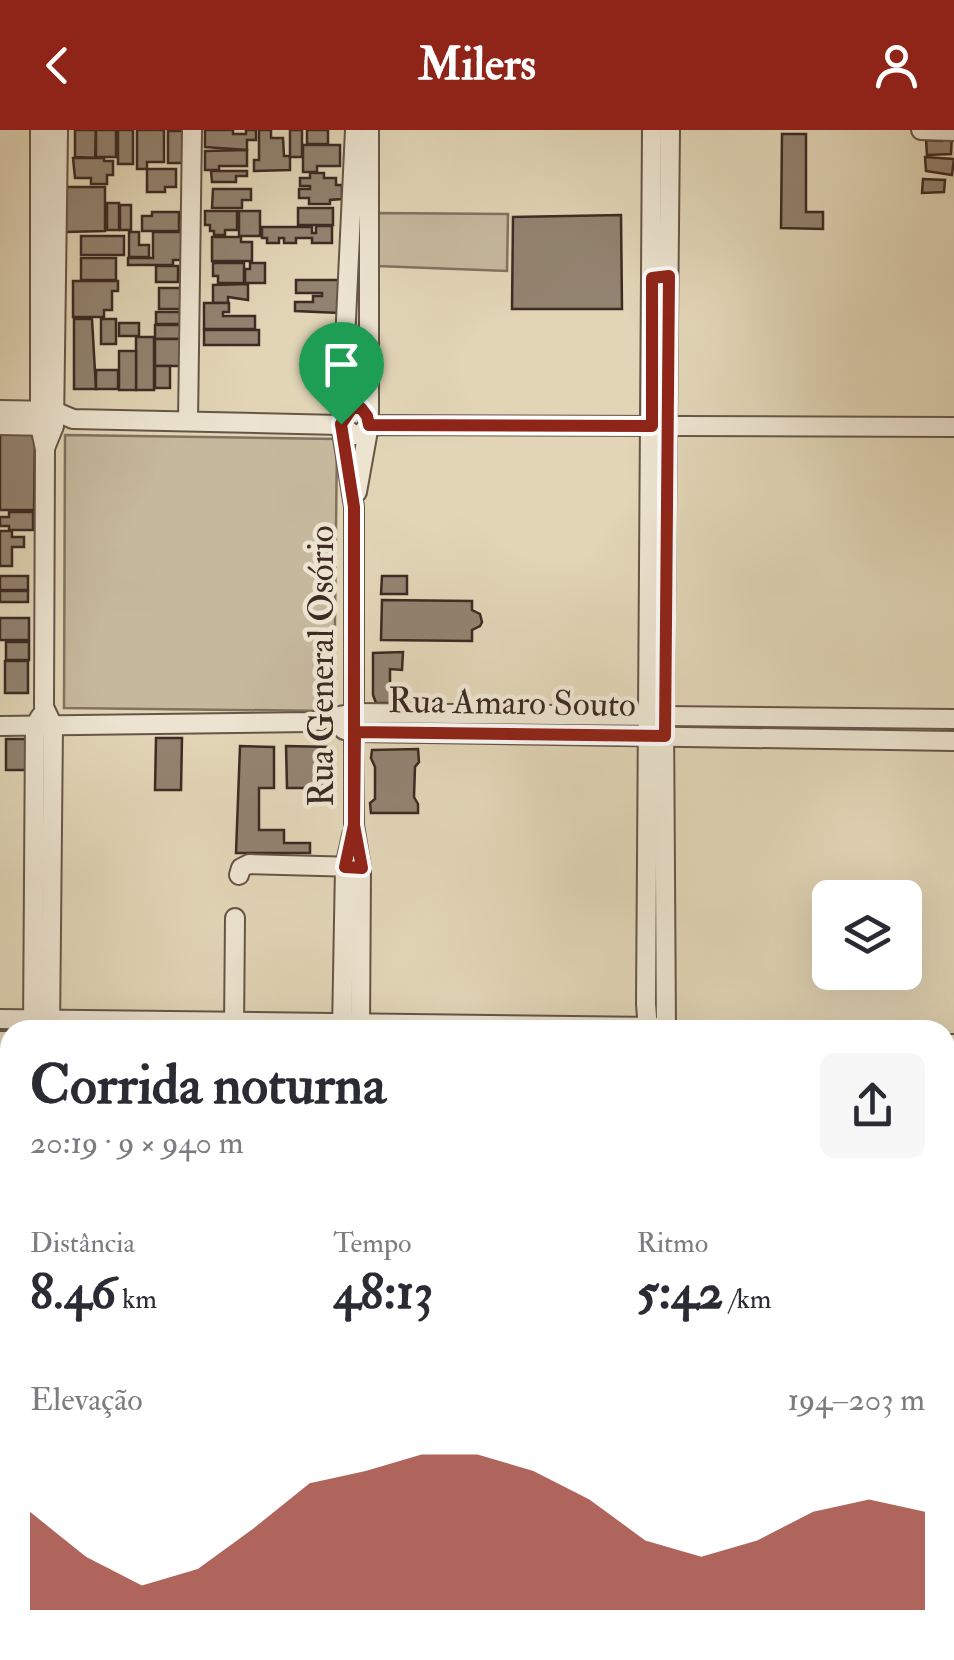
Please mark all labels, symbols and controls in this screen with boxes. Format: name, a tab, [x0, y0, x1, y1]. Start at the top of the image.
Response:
text: Milers	[418, 37, 536, 93]
icon: back	[30, 38, 85, 93]
icon: person	[869, 38, 924, 93]
pin	[299, 322, 384, 425]
icon: arrive	[314, 337, 369, 392]
street label: Rua General Osório	[300, 525, 344, 807]
street label: Rua Amaro Souto	[388, 679, 636, 727]
map controls	[812, 880, 922, 990]
button: layers	[812, 880, 922, 990]
text: Corrida noturna	[30, 1051, 386, 1120]
button: share	[820, 1053, 925, 1158]
text: 20:19 · 9 × 940 m	[30, 1123, 244, 1163]
text: Distância	[30, 1226, 135, 1261]
text: Tempo	[333, 1226, 412, 1261]
text: Ritmo	[637, 1226, 708, 1261]
text: 8.46	[30, 1261, 116, 1324]
text: 48:13	[333, 1261, 433, 1324]
text: 5:42	[637, 1261, 723, 1324]
text: km	[116, 1282, 157, 1317]
text: /km	[723, 1282, 772, 1317]
text: Elevação	[30, 1380, 143, 1420]
text: 194–203 m	[787, 1380, 925, 1420]

